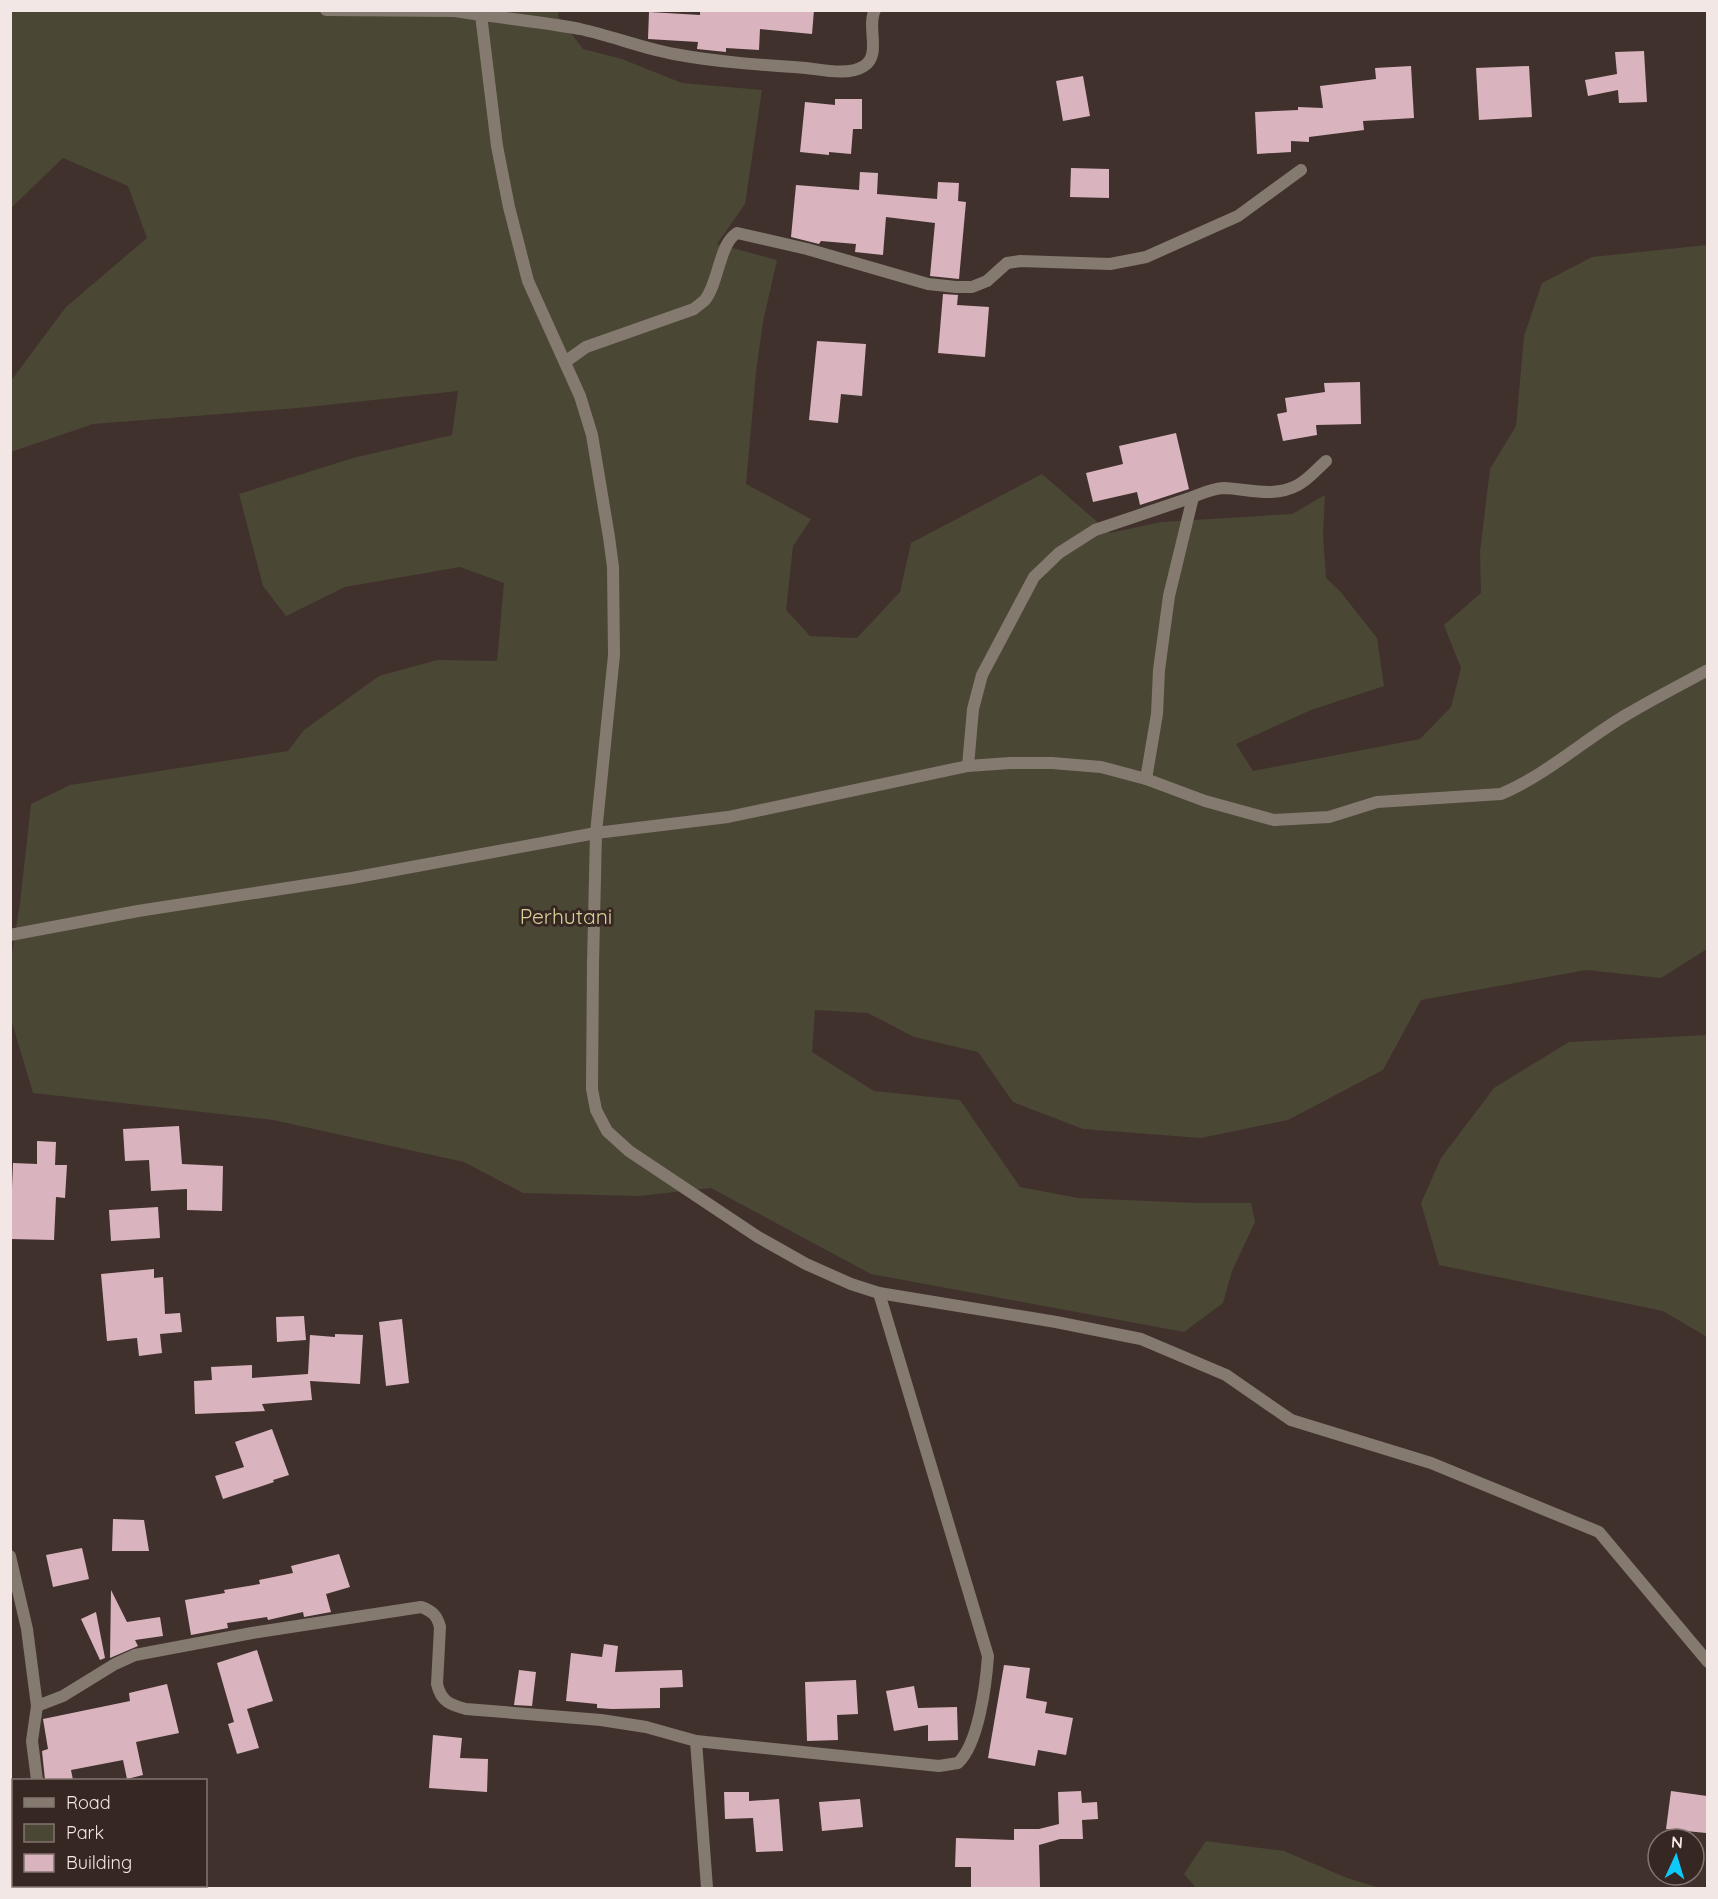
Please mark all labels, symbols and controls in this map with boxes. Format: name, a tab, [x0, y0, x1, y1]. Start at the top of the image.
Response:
park label: Perhutani	[520, 903, 612, 929]
legend	[12, 1779, 207, 1887]
text: Road	[66, 1791, 111, 1814]
text: Park	[66, 1821, 104, 1844]
north arrow	[1646, 1827, 1706, 1887]
text: N	[1670, 1832, 1684, 1852]
text: Building	[66, 1851, 132, 1874]

